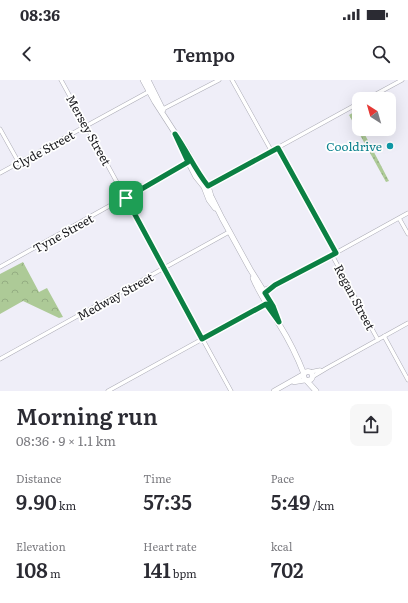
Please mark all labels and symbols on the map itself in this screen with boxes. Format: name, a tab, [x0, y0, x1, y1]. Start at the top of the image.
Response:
street label: Mersey Street	[62, 91, 116, 169]
north arrow	[352, 92, 396, 136]
street label: Clyde Street	[9, 125, 78, 175]
place label: Cooldrive	[326, 137, 382, 155]
marker: Cooldrive	[385, 141, 395, 151]
pin	[109, 181, 143, 215]
street label: Tyne Street	[30, 209, 97, 257]
street label: Regan Street	[330, 261, 380, 333]
street label: Medway Street	[74, 267, 157, 324]

